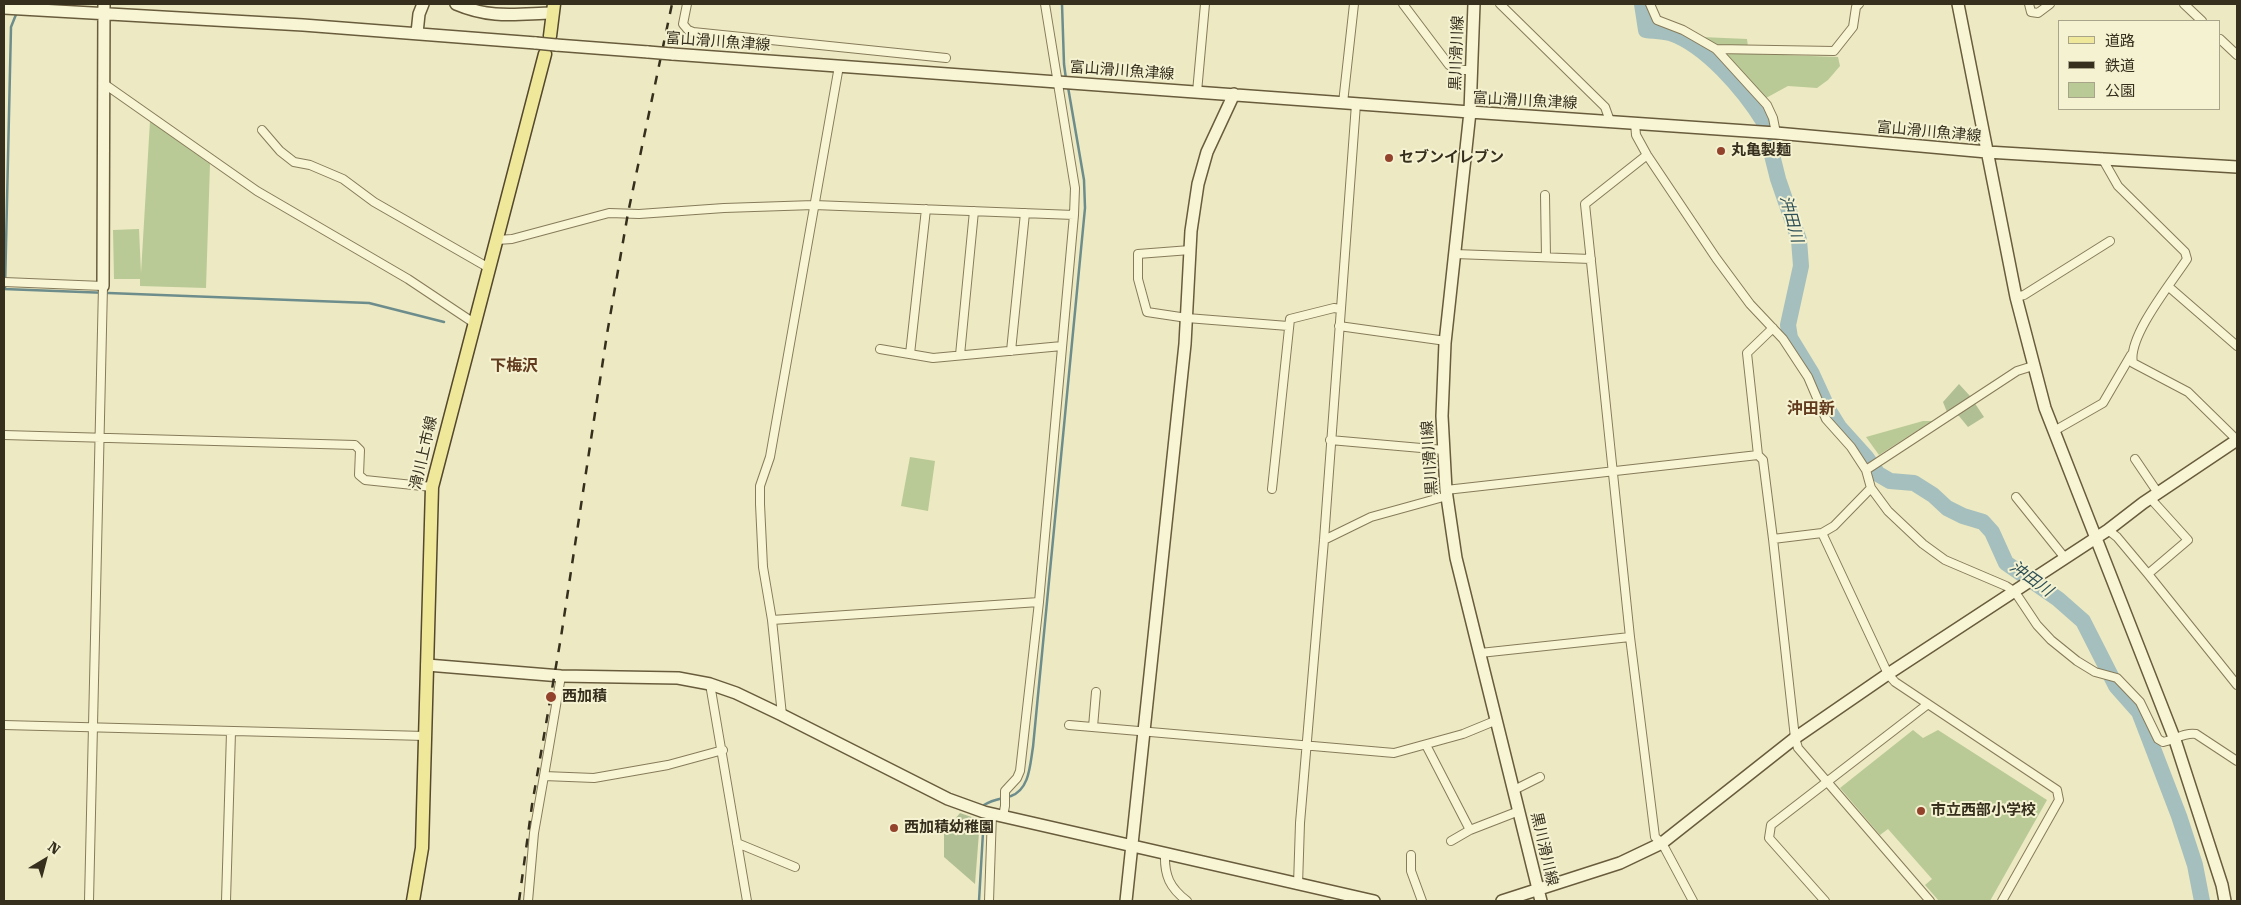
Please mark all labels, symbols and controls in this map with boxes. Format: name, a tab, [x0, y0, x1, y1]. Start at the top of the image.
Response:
street label: 黒川滑川線	[1447, 15, 1467, 91]
legend	[2058, 20, 2221, 110]
street label: 富山滑川魚津線	[665, 29, 771, 55]
text: 道路	[2105, 32, 2135, 50]
text: 鉄道	[2105, 57, 2135, 75]
street label: 富山滑川魚津線	[1069, 58, 1175, 84]
text: 公園	[2105, 82, 2135, 100]
street label: 富山滑川魚津線	[1472, 89, 1578, 113]
street label: 富山滑川魚津線	[1876, 118, 1982, 146]
place label: 丸亀製麺	[1731, 142, 1791, 160]
marker: 丸亀製麺	[1715, 145, 1727, 157]
place label: セブンイレブン	[1399, 149, 1504, 167]
marker: セブンイレブン	[1383, 152, 1395, 164]
water label: 沖田川	[1776, 193, 1806, 245]
district label: 下梅沢	[490, 356, 538, 376]
district label: 沖田新	[1787, 399, 1835, 419]
street label: 滑川上市線	[407, 414, 441, 492]
street label: 黒川滑川線	[1418, 420, 1442, 496]
water label: 沖田川	[2006, 557, 2056, 601]
place label: 西加積	[562, 688, 607, 706]
marker: 西加積	[544, 690, 558, 704]
place label: 市立西部小学校	[1931, 802, 2036, 820]
marker: 市立西部小学校	[1915, 805, 1927, 817]
street label: 黒川滑川線	[1527, 810, 1561, 888]
place label: 西加積幼稚園	[904, 819, 994, 837]
marker: 西加積幼稚園	[888, 822, 900, 834]
north arrow	[20, 835, 70, 885]
text: N	[45, 838, 63, 858]

